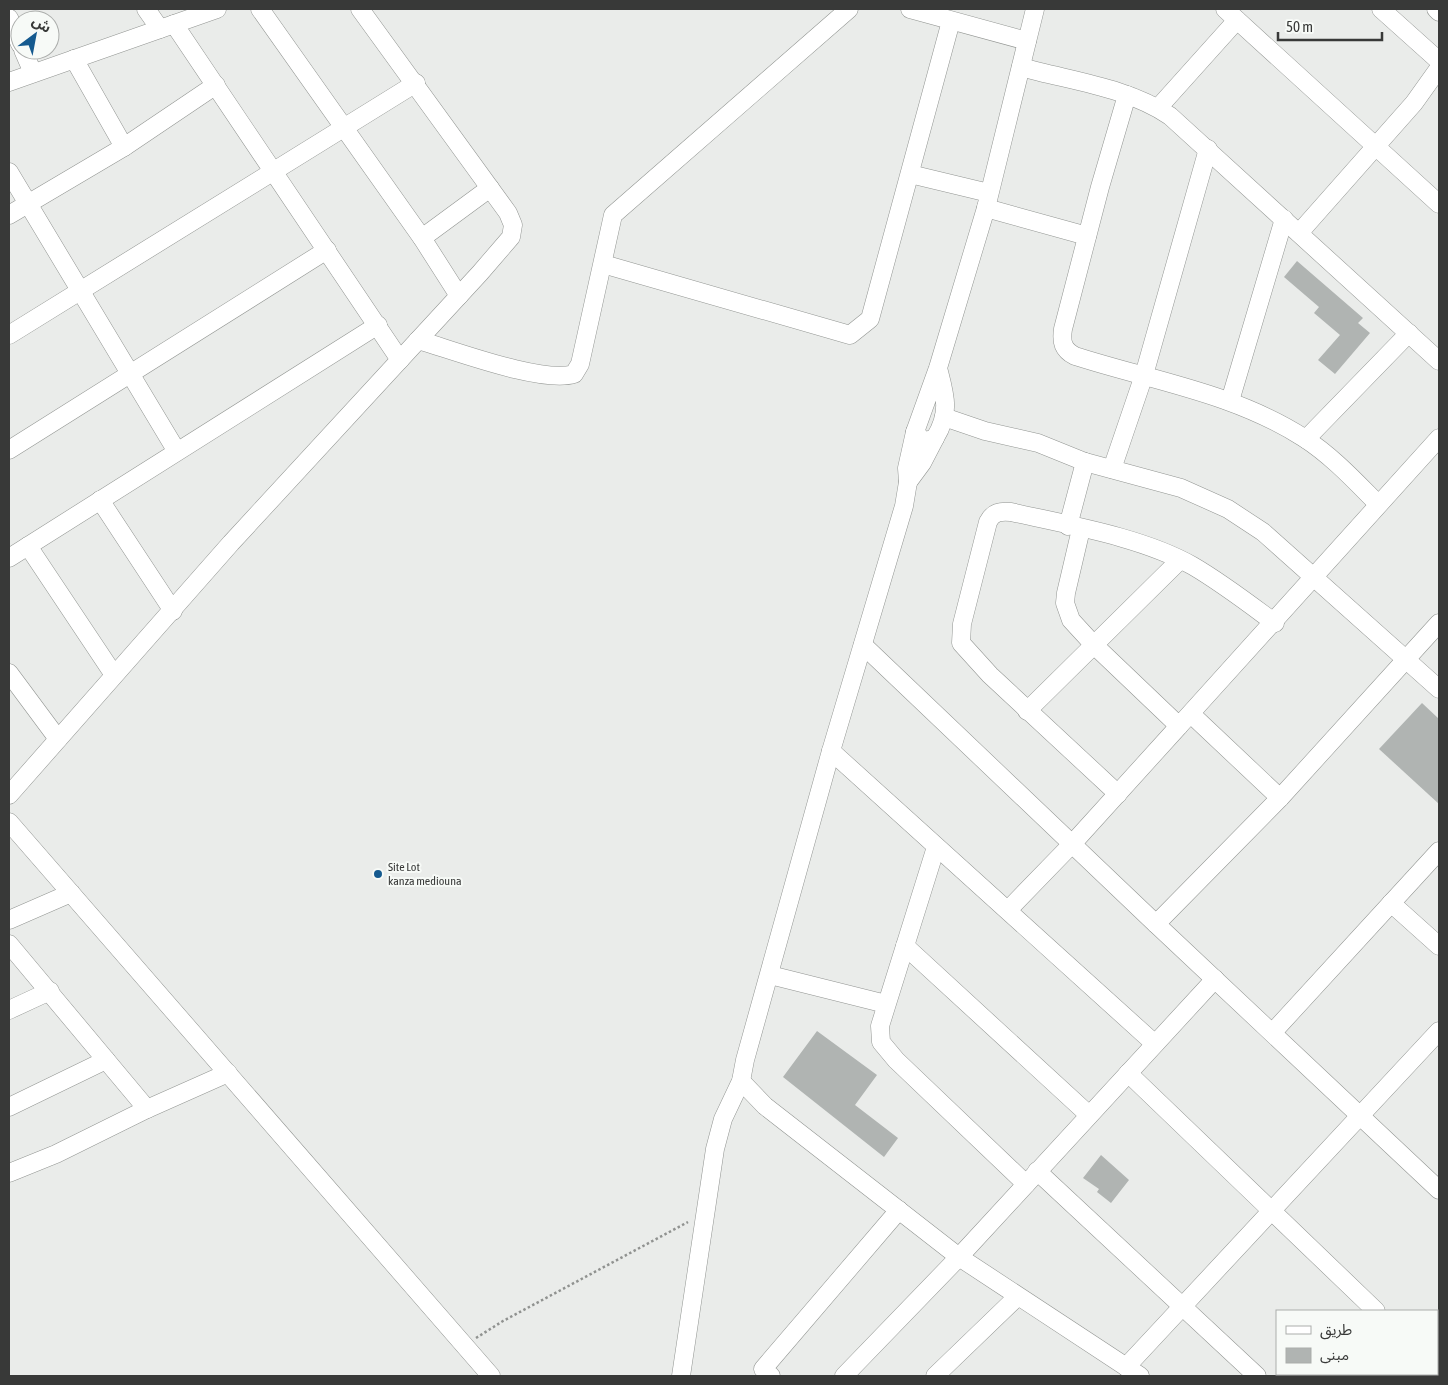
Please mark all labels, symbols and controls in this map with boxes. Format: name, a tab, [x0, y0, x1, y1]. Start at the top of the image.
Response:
north arrow	[10, 10, 60, 60]
scale bar	[1278, 10, 1382, 42]
text: ش	[30, 12, 54, 36]
text: 50 m	[1286, 18, 1313, 35]
place label: Site Lot kanza mediouna	[388, 860, 462, 888]
marker: Site Lot kanza mediouna	[372, 868, 384, 880]
legend	[1276, 1310, 1438, 1375]
text: طريق	[1320, 1321, 1352, 1340]
text: مبنى	[1320, 1346, 1349, 1364]

